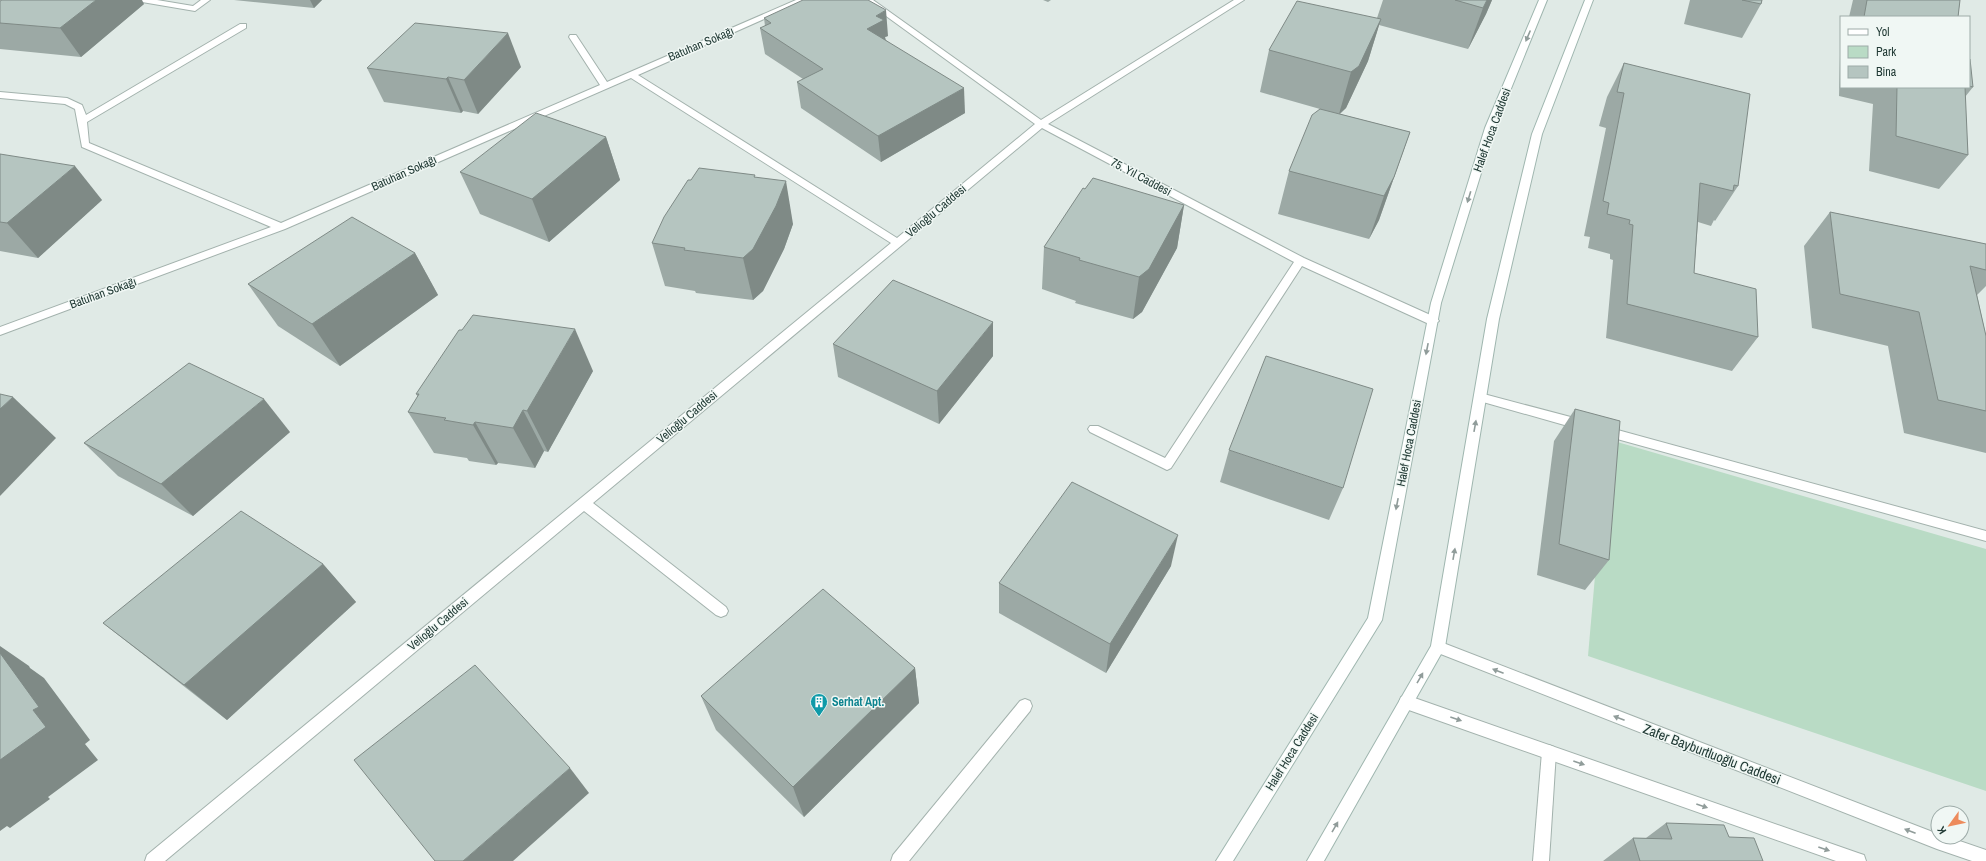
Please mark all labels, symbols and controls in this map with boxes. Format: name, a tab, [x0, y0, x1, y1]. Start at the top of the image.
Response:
legend	[1840, 16, 1970, 88]
street label: Batuhan Sokağı	[666, 23, 736, 65]
text: Yol	[1876, 24, 1889, 40]
one-way arrow	[1525, 30, 1532, 42]
text: Park	[1876, 44, 1896, 60]
text: Bina	[1876, 64, 1897, 80]
street label: Halef Hoca Caddesi	[1469, 86, 1515, 174]
street label: Batuhan Sokağı	[369, 151, 439, 195]
street label: 75. Yıl Caddesi	[1108, 154, 1174, 200]
street label: Velioğlu Caddesi	[902, 181, 970, 241]
one-way arrow	[1466, 191, 1472, 203]
street label: Batuhan Sokağı	[67, 274, 139, 312]
one-way arrow	[1424, 343, 1430, 356]
street label: Velioğlu Caddesi	[653, 387, 721, 447]
street label: Halef Hoca Caddesi	[1393, 398, 1425, 488]
one-way arrow	[1472, 420, 1478, 432]
one-way arrow	[1394, 498, 1400, 511]
one-way arrow	[1451, 548, 1457, 560]
street label: Velioğlu Caddesi	[404, 594, 472, 654]
one-way arrow	[1491, 667, 1503, 673]
one-way arrow	[1417, 672, 1424, 684]
building icon: Serhat Apt.	[809, 692, 829, 717]
place label: Serhat Apt.	[832, 694, 884, 710]
street label: Halef Hoca Caddesi	[1262, 710, 1322, 794]
one-way arrow	[1613, 714, 1625, 720]
one-way arrow	[1451, 717, 1463, 723]
street label: Zafer Bayburtluoğlu Caddesi	[1641, 719, 1783, 789]
one-way arrow	[1573, 760, 1585, 766]
one-way arrow	[1696, 803, 1708, 809]
north arrow	[1930, 805, 1970, 845]
one-way arrow	[1331, 821, 1338, 833]
text: K	[1934, 823, 1949, 837]
one-way arrow	[1903, 827, 1915, 833]
one-way arrow	[1819, 846, 1831, 852]

